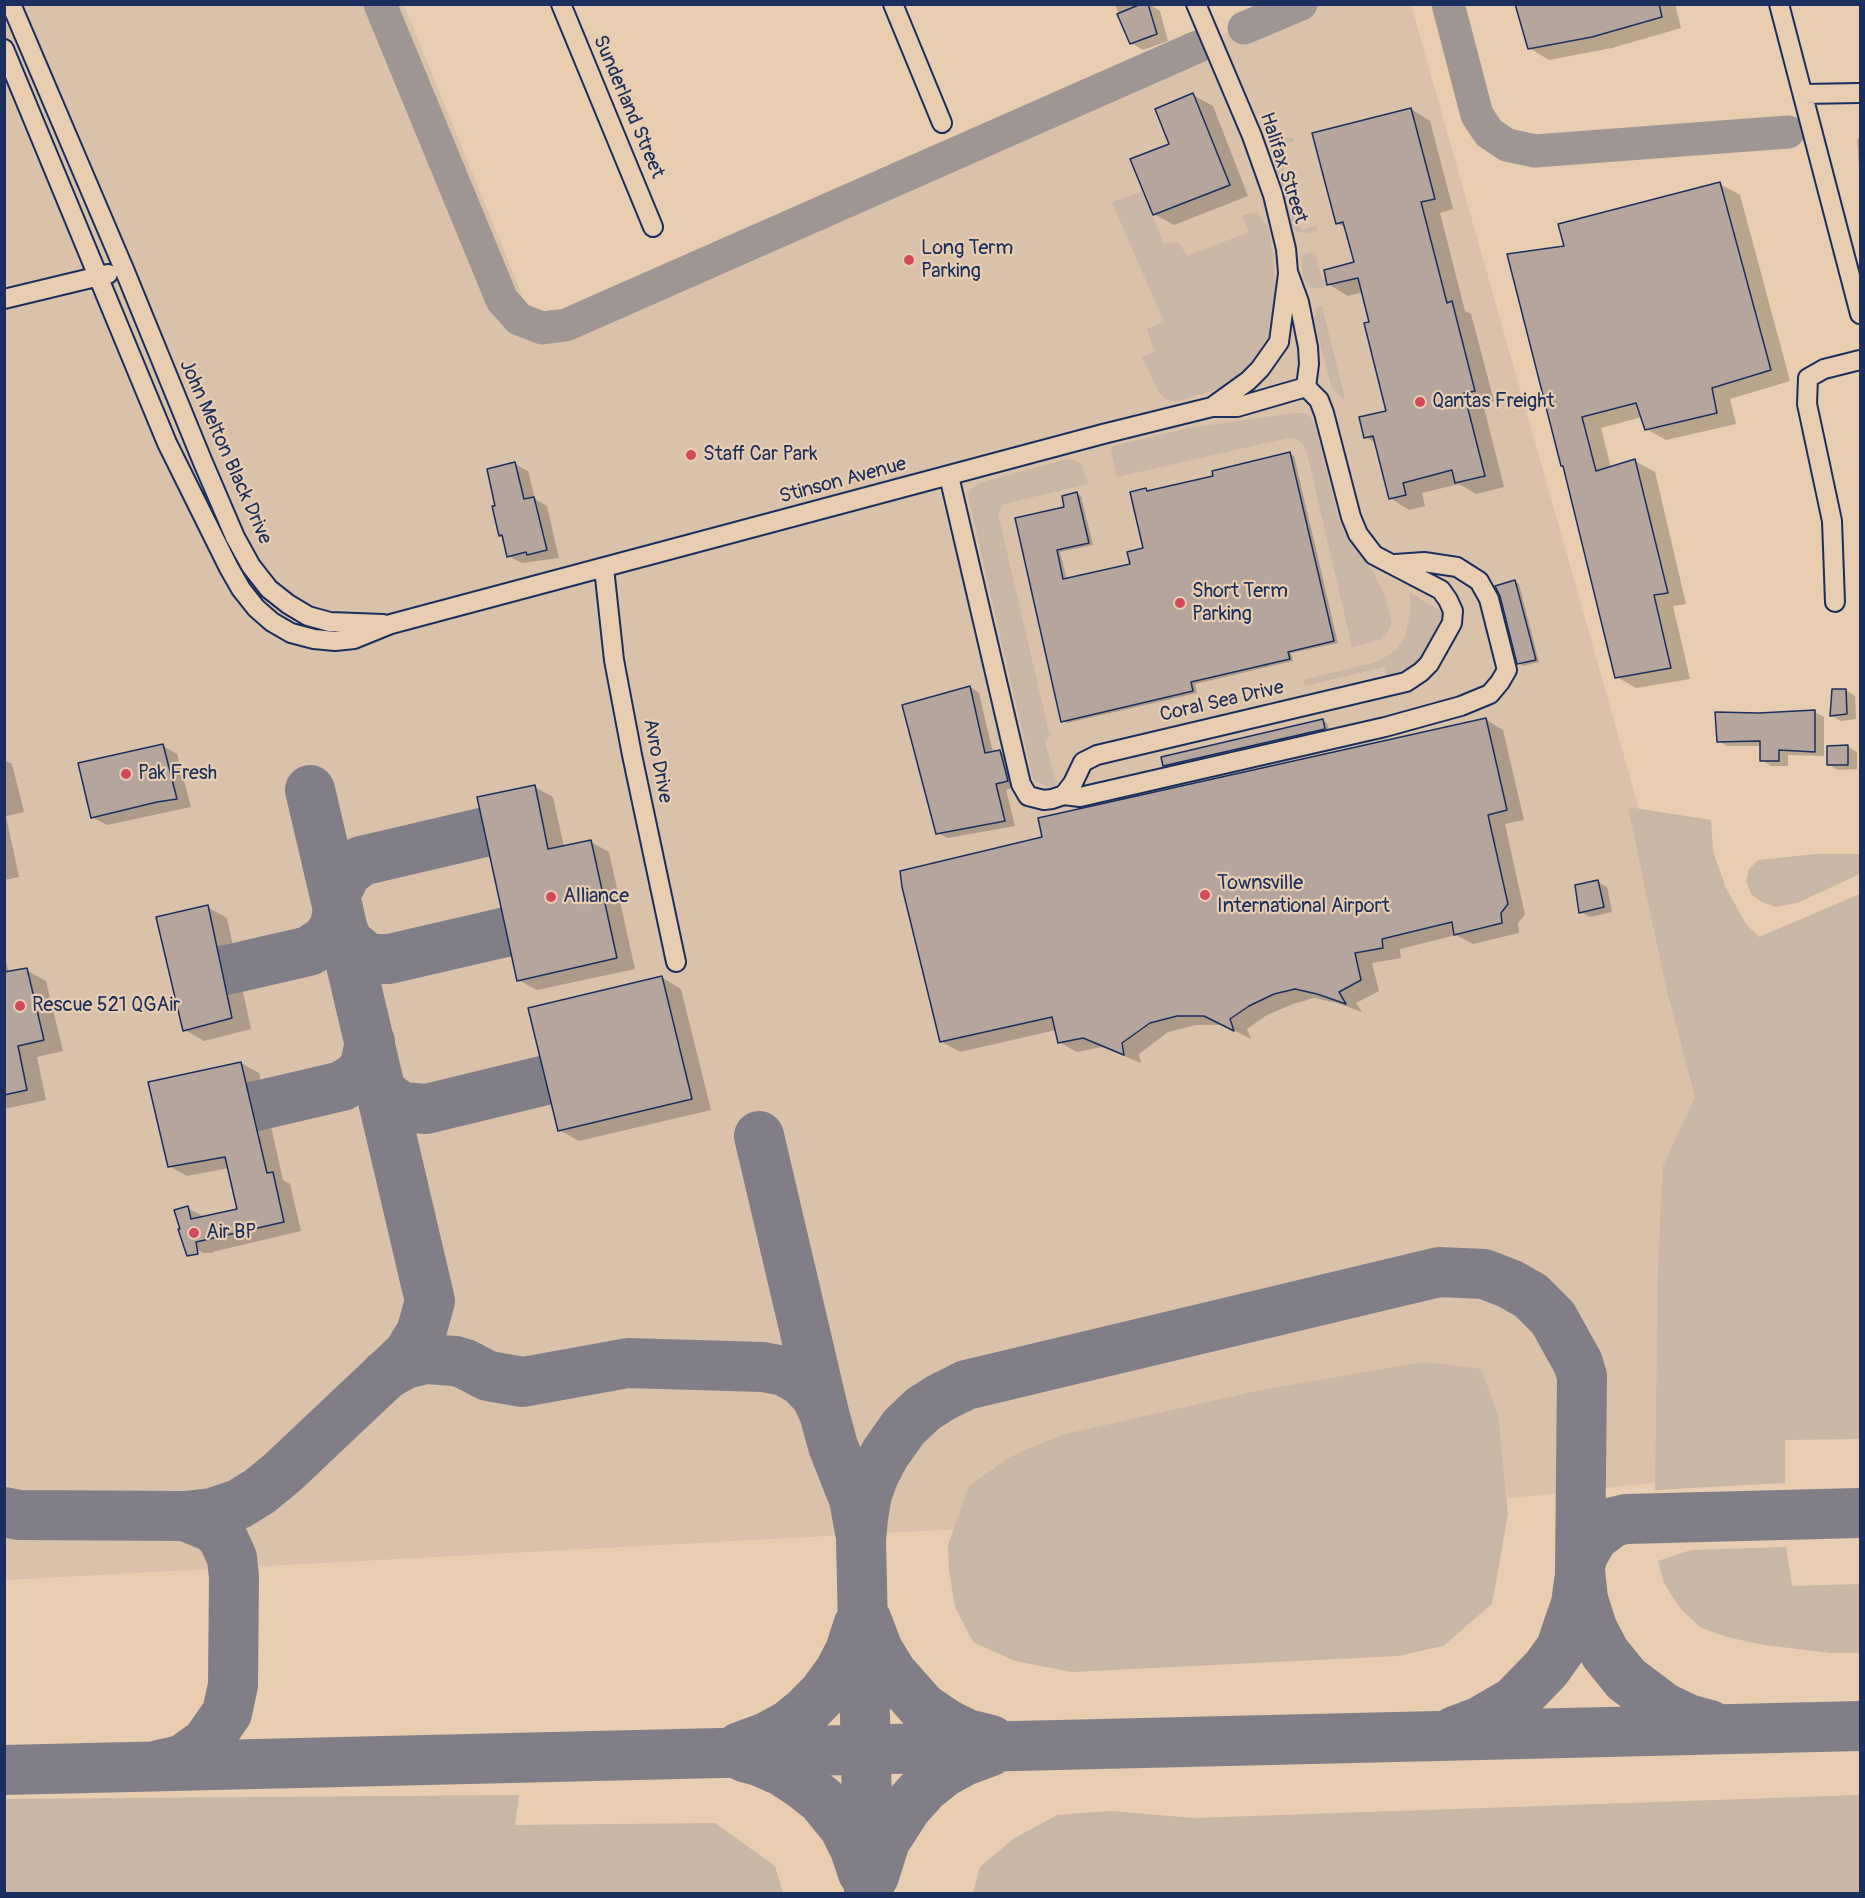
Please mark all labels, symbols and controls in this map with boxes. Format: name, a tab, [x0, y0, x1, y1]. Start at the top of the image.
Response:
street label: Sunderland Street	[587, 32, 669, 182]
street label: Halifax Street	[1254, 109, 1312, 227]
place label: Long Term Parking	[921, 237, 1013, 284]
marker: Long Term Parking	[902, 253, 916, 267]
street label: John Melton Black Drive	[173, 356, 277, 548]
place label: Qantas Freight	[1432, 390, 1555, 414]
marker: Qantas Freight	[1413, 395, 1427, 409]
place label: Staff Car Park	[703, 443, 818, 467]
marker: Staff Car Park	[684, 448, 698, 462]
street label: Stinson Avenue	[777, 453, 909, 509]
place label: Short Term Parking	[1192, 580, 1288, 627]
marker: Short Term Parking	[1173, 596, 1187, 610]
street label: Coral Sea Drive	[1158, 676, 1286, 728]
street label: Avro Drive	[637, 717, 677, 805]
place label: Pak Fresh	[138, 762, 217, 786]
marker: Pak Fresh	[119, 767, 133, 781]
place label: Townsville International Airport	[1217, 872, 1390, 919]
place label: Alliance	[563, 885, 629, 909]
marker: Townsville International Airport	[1198, 888, 1212, 902]
marker: Alliance	[544, 890, 558, 904]
place label: Rescue 521 QGAir	[32, 994, 180, 1018]
marker: Rescue 521 QGAir	[13, 999, 27, 1013]
place label: Air BP	[206, 1221, 256, 1245]
marker: Air BP	[187, 1226, 201, 1240]

